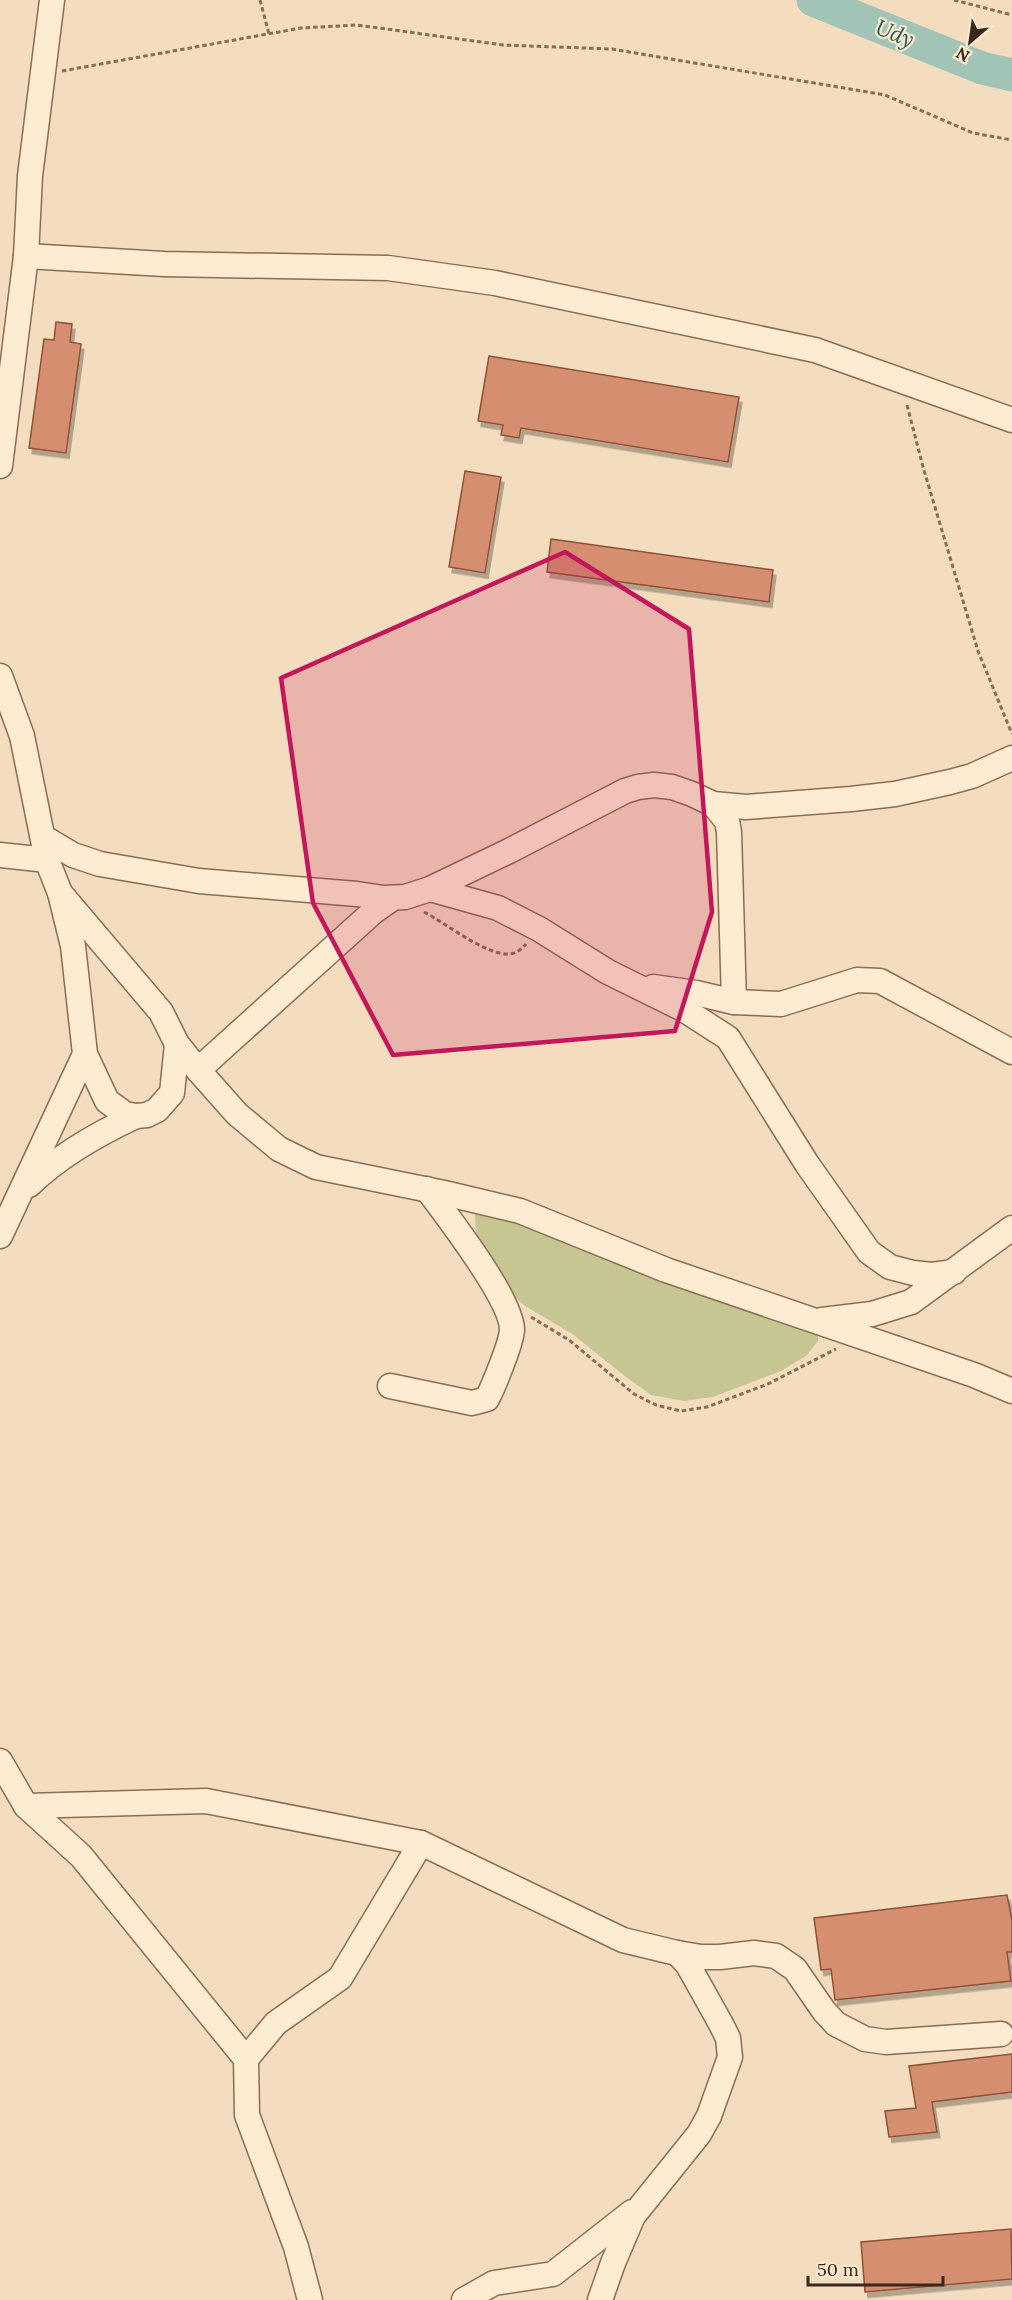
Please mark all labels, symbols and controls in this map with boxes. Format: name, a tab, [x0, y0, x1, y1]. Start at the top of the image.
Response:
north arrow	[940, 12, 1000, 72]
water label: Udy	[871, 13, 919, 53]
text: N	[952, 43, 973, 67]
scale bar	[808, 2249, 943, 2287]
text: 50 m	[817, 2258, 859, 2281]

